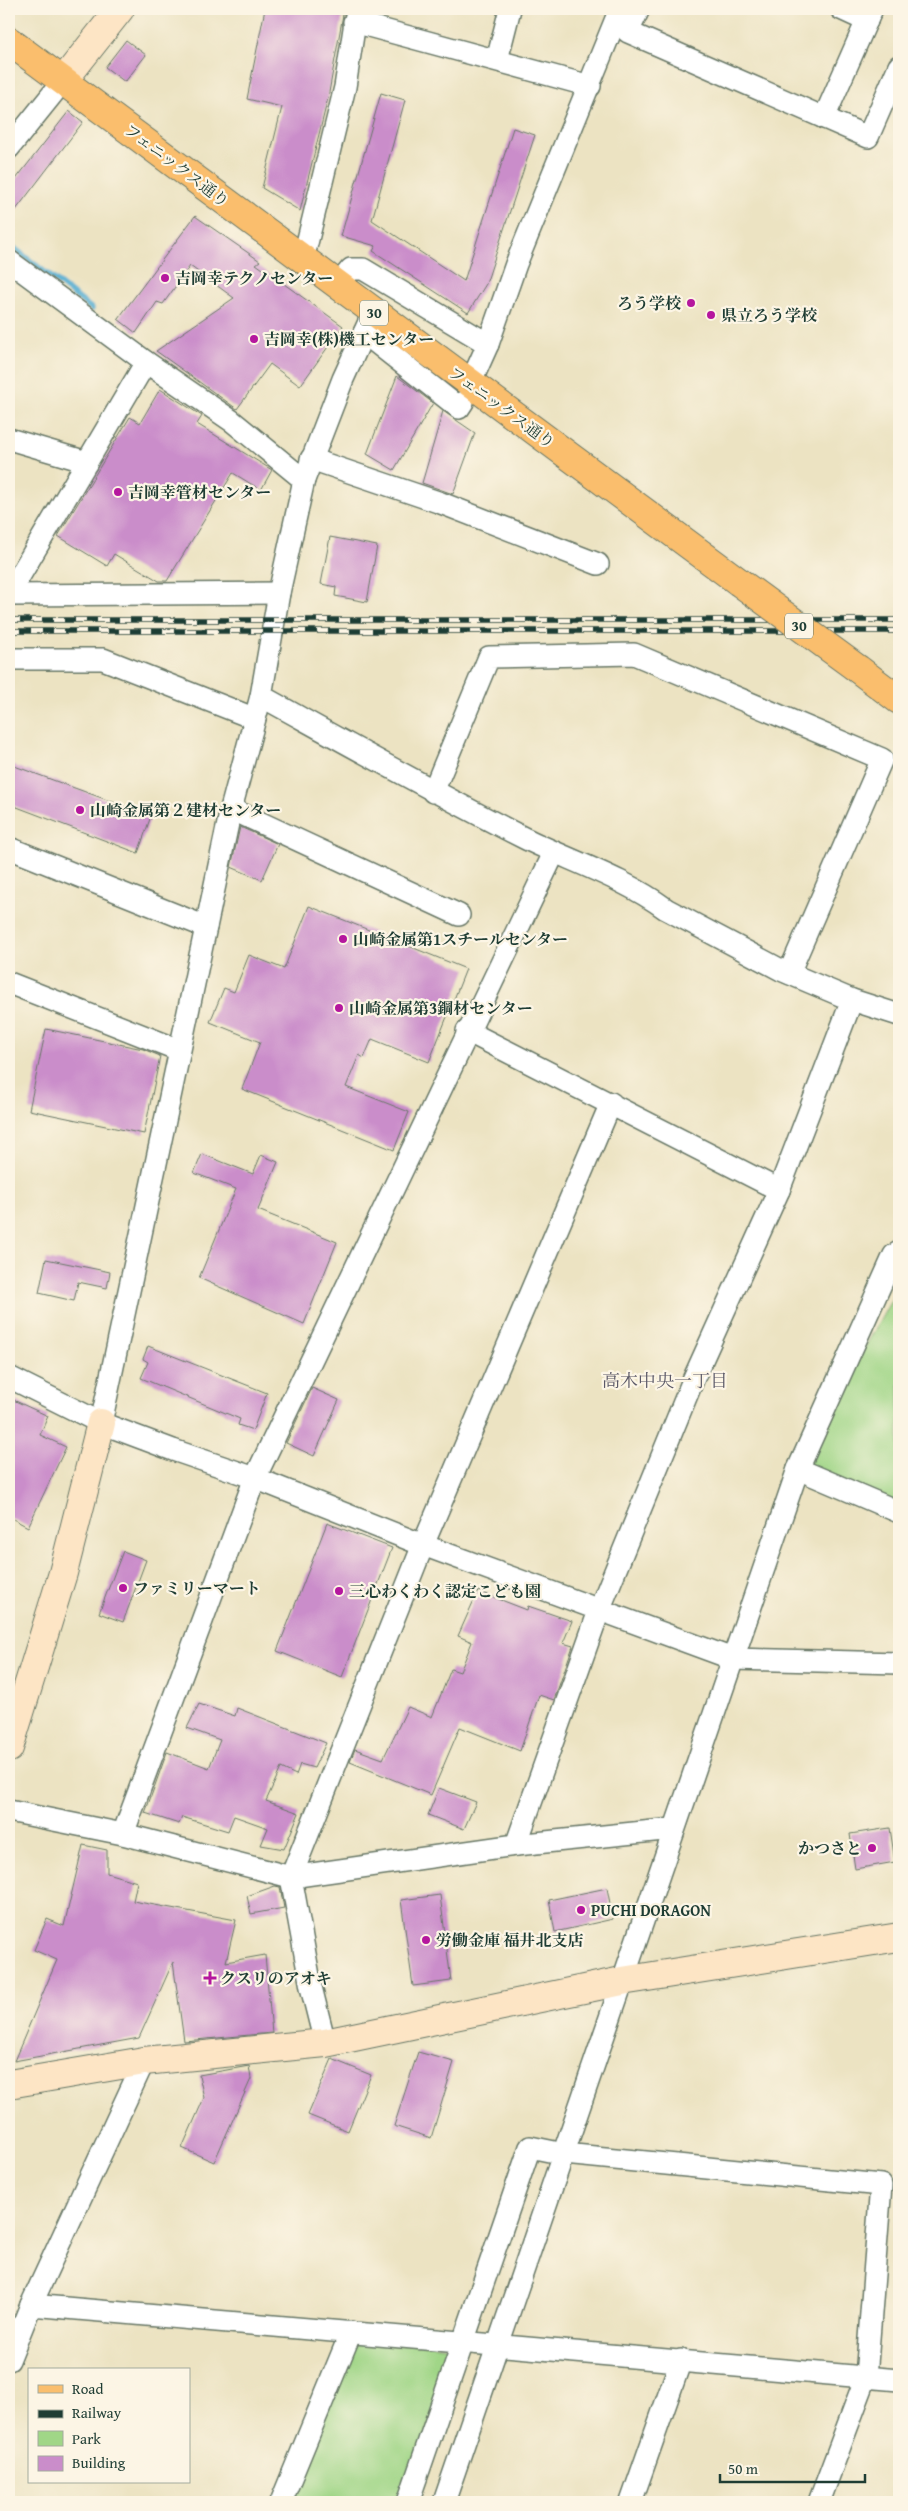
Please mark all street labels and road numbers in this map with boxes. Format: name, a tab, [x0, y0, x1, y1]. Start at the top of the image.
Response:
street label: フェニックス通り	[119, 117, 235, 213]
road number: 30	[360, 300, 388, 326]
street label: フェニックス通り	[444, 360, 560, 454]
road number: 30	[785, 614, 813, 638]

